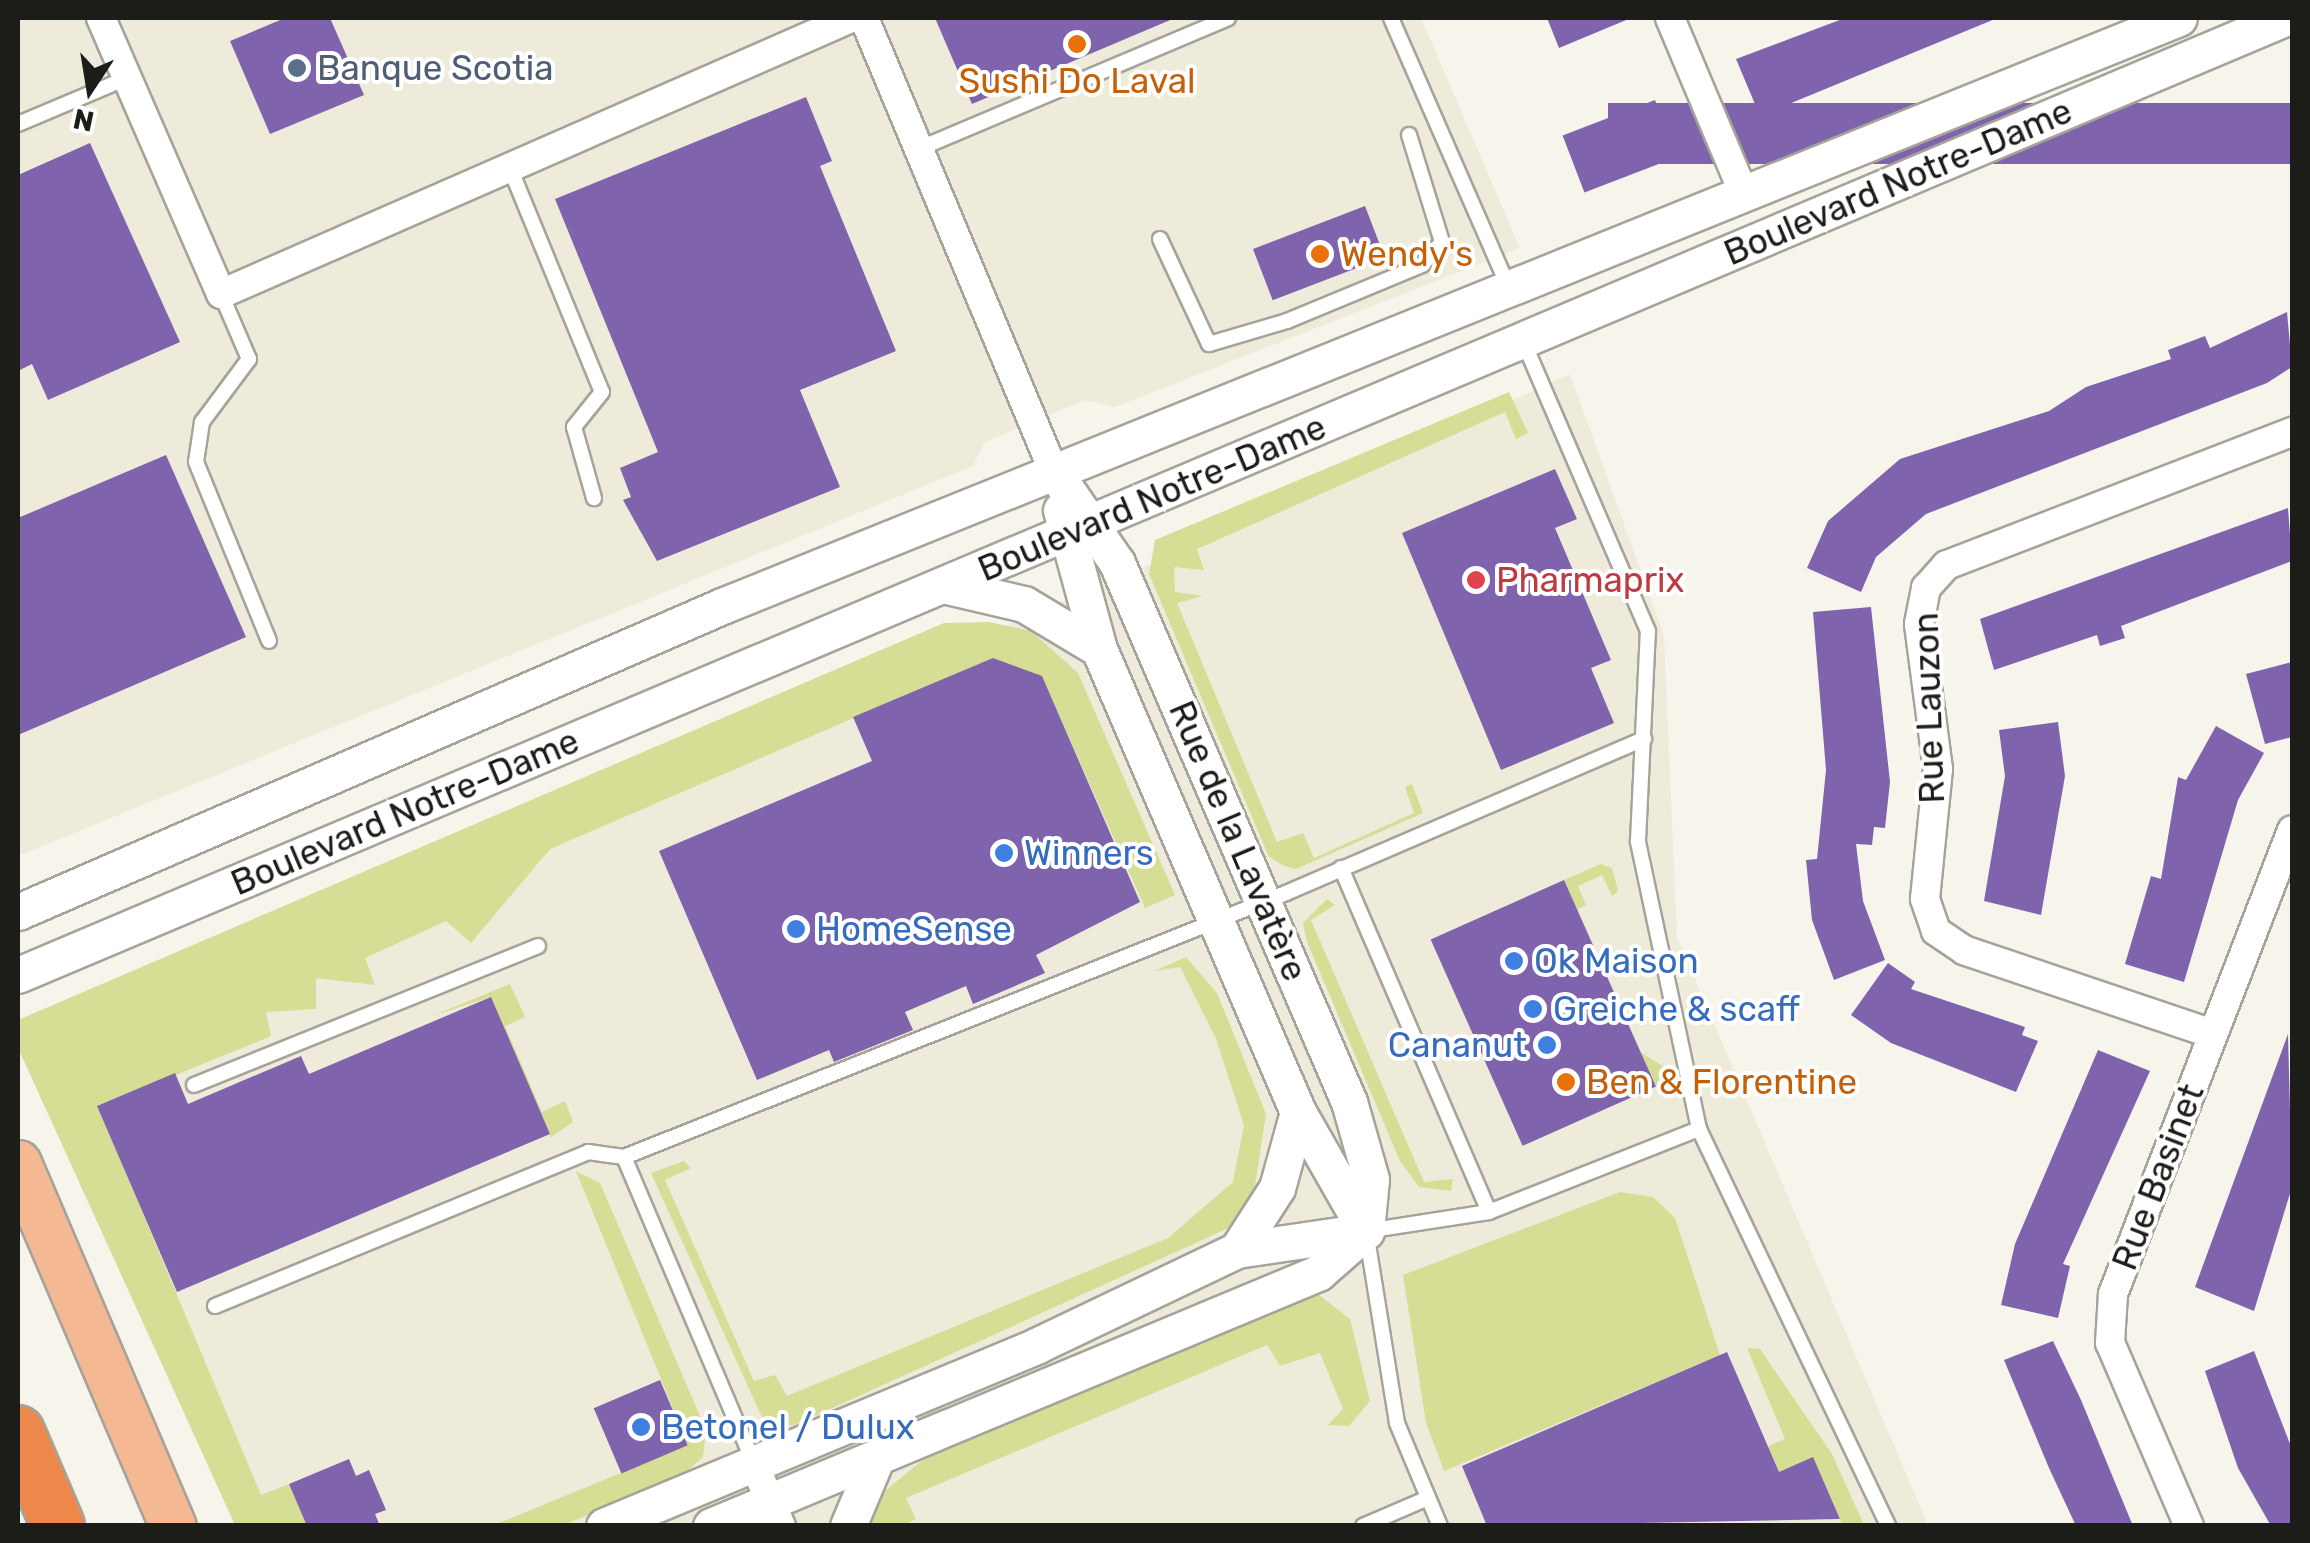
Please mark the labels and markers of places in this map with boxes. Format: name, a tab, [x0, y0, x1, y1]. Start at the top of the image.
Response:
marker: Sushi Do Laval	[1066, 33, 1088, 55]
place label: Banque Scotia	[317, 47, 553, 89]
marker: Banque Scotia	[286, 57, 308, 79]
place label: Sushi Do Laval	[958, 60, 1196, 102]
place label: Wendy's	[1340, 233, 1473, 275]
marker: Wendy's	[1309, 243, 1331, 265]
place label: Pharmaprix	[1496, 559, 1684, 601]
marker: Pharmaprix	[1465, 569, 1487, 591]
place label: Winners	[1024, 832, 1154, 874]
marker: Winners	[993, 842, 1015, 864]
place label: HomeSense	[816, 908, 1012, 950]
marker: HomeSense	[785, 918, 807, 940]
place label: Ok Maison	[1534, 940, 1699, 982]
marker: Ok Maison	[1503, 950, 1525, 972]
place label: Greiche & scaff	[1553, 988, 1800, 1030]
marker: Greiche & scaff	[1522, 998, 1544, 1020]
place label: Cananut	[1388, 1024, 1527, 1066]
marker: Cananut	[1536, 1034, 1558, 1056]
place label: Ben & Florentine	[1586, 1061, 1857, 1103]
marker: Ben & Florentine	[1555, 1071, 1577, 1093]
place label: Betonel / Dulux	[661, 1406, 915, 1448]
marker: Betonel / Dulux	[630, 1416, 652, 1438]

